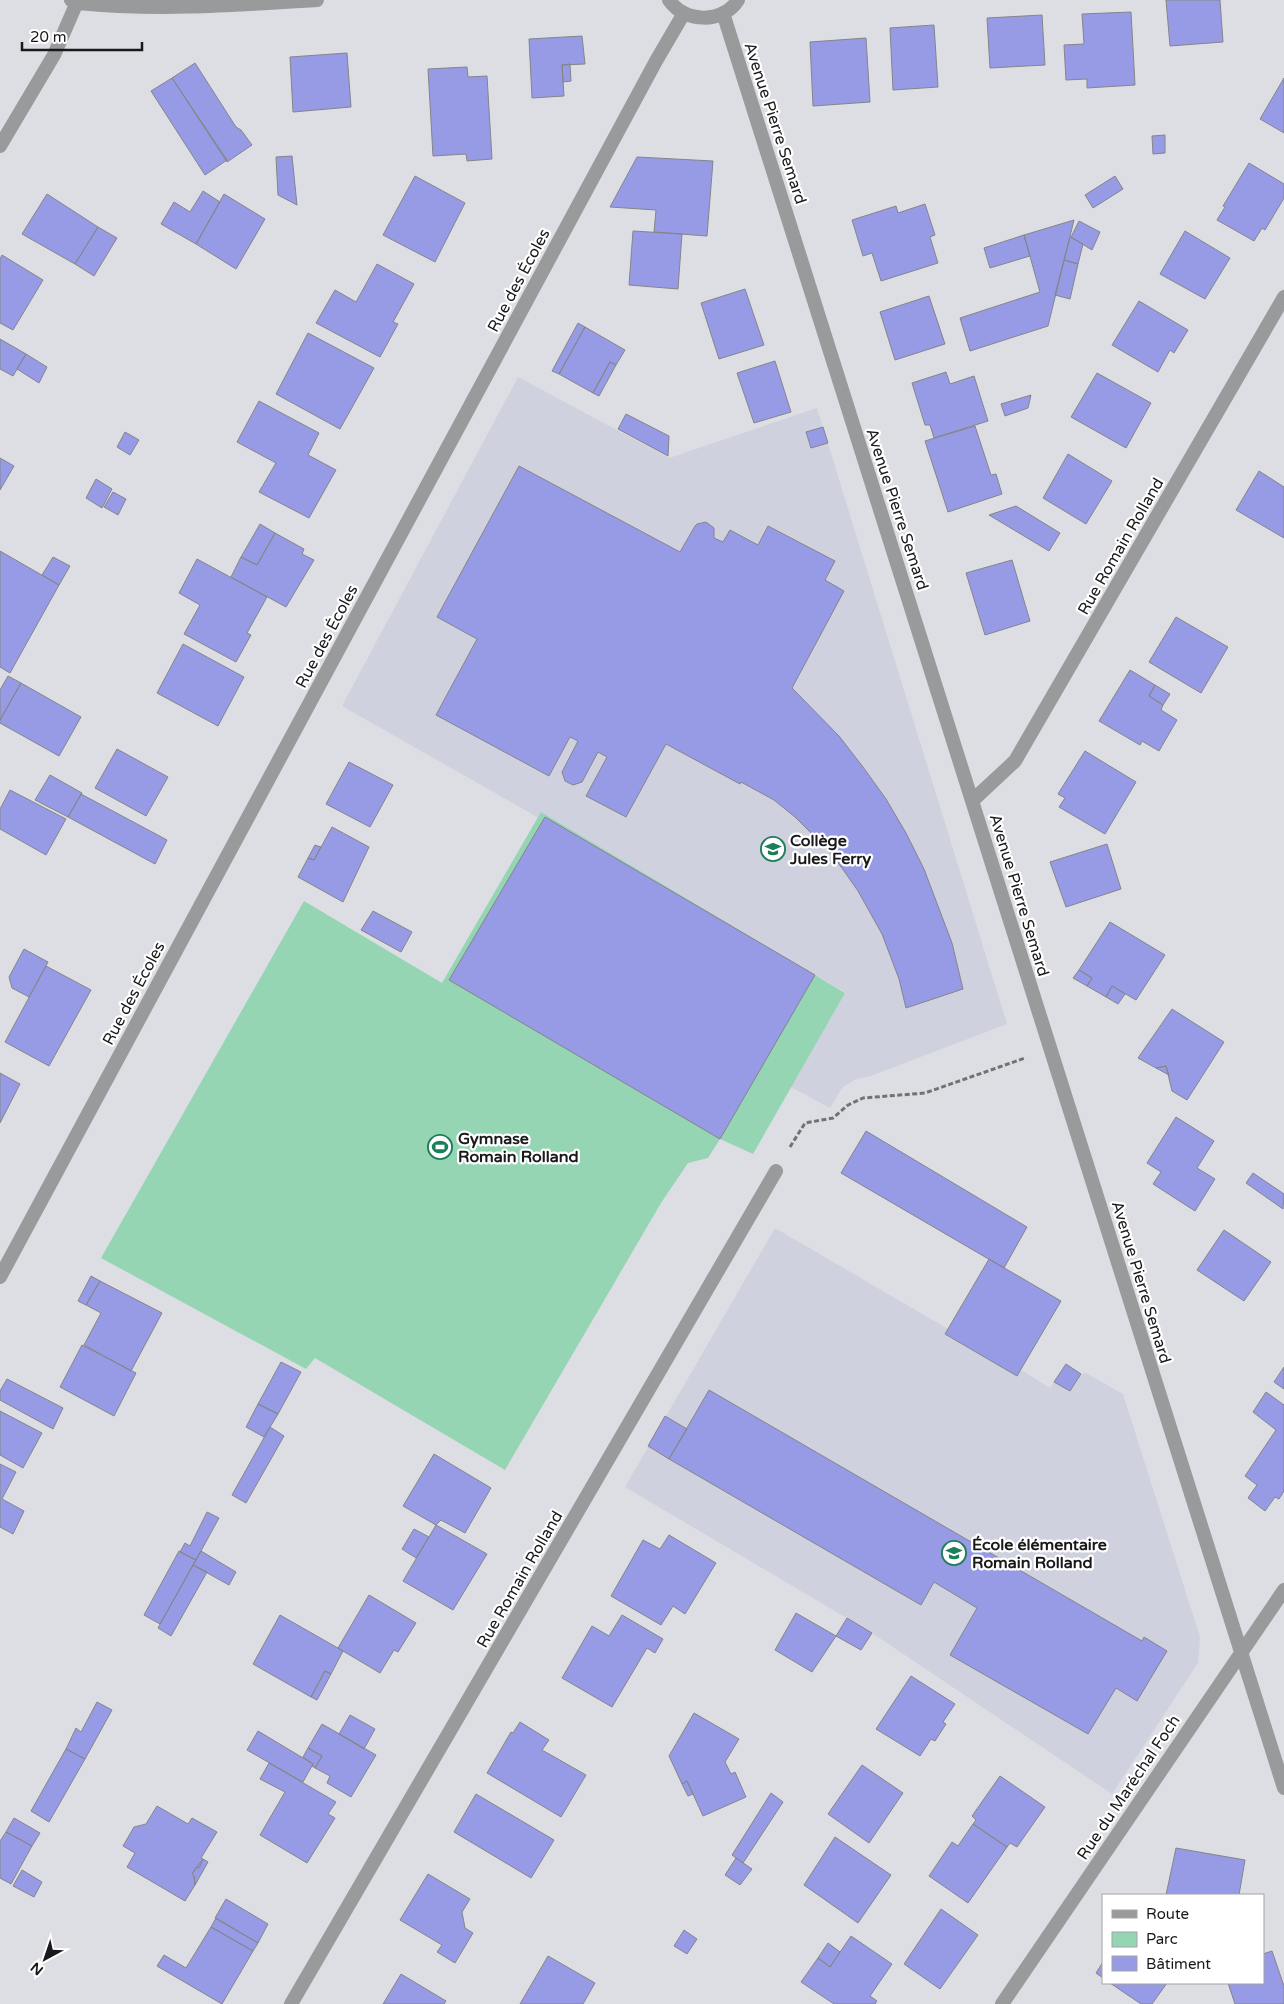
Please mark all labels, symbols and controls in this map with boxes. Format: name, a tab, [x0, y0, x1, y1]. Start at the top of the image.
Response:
scale bar	[22, 20, 142, 52]
text: 20 m	[30, 28, 67, 46]
street label: Avenue Pierre Semard	[739, 40, 811, 207]
street label: Rue des Écoles	[483, 225, 555, 336]
street label: Avenue Pierre Semard	[861, 426, 933, 593]
street label: Rue Romain Rolland	[1073, 474, 1168, 619]
street label: Rue des Écoles	[291, 581, 363, 692]
street label: Avenue Pierre Semard	[985, 812, 1053, 979]
place label: Collège Jules Ferry	[789, 831, 871, 869]
school or university icon: Collège Jules Ferry	[760, 836, 786, 862]
street label: Rue des Écoles	[98, 938, 170, 1049]
place label: Gymnase Romain Rolland	[458, 1129, 579, 1167]
sports icon: Gymnase Romain Rolland	[427, 1134, 453, 1160]
street label: Avenue Pierre Semard	[1107, 1199, 1175, 1366]
street label: Rue Romain Rolland	[472, 1507, 567, 1652]
place label: École élémentaire Romain Rolland	[972, 1535, 1107, 1573]
school or university icon: École élémentaire Romain Rolland	[941, 1540, 967, 1566]
street label: Rue du Maréchal Foch	[1073, 1711, 1185, 1864]
legend	[1102, 1894, 1264, 1984]
text: Route	[1146, 1905, 1189, 1923]
text: Parc	[1146, 1930, 1178, 1948]
north arrow	[20, 1934, 70, 1984]
text: Bâtiment	[1146, 1955, 1211, 1973]
text: N	[27, 1958, 47, 1979]

